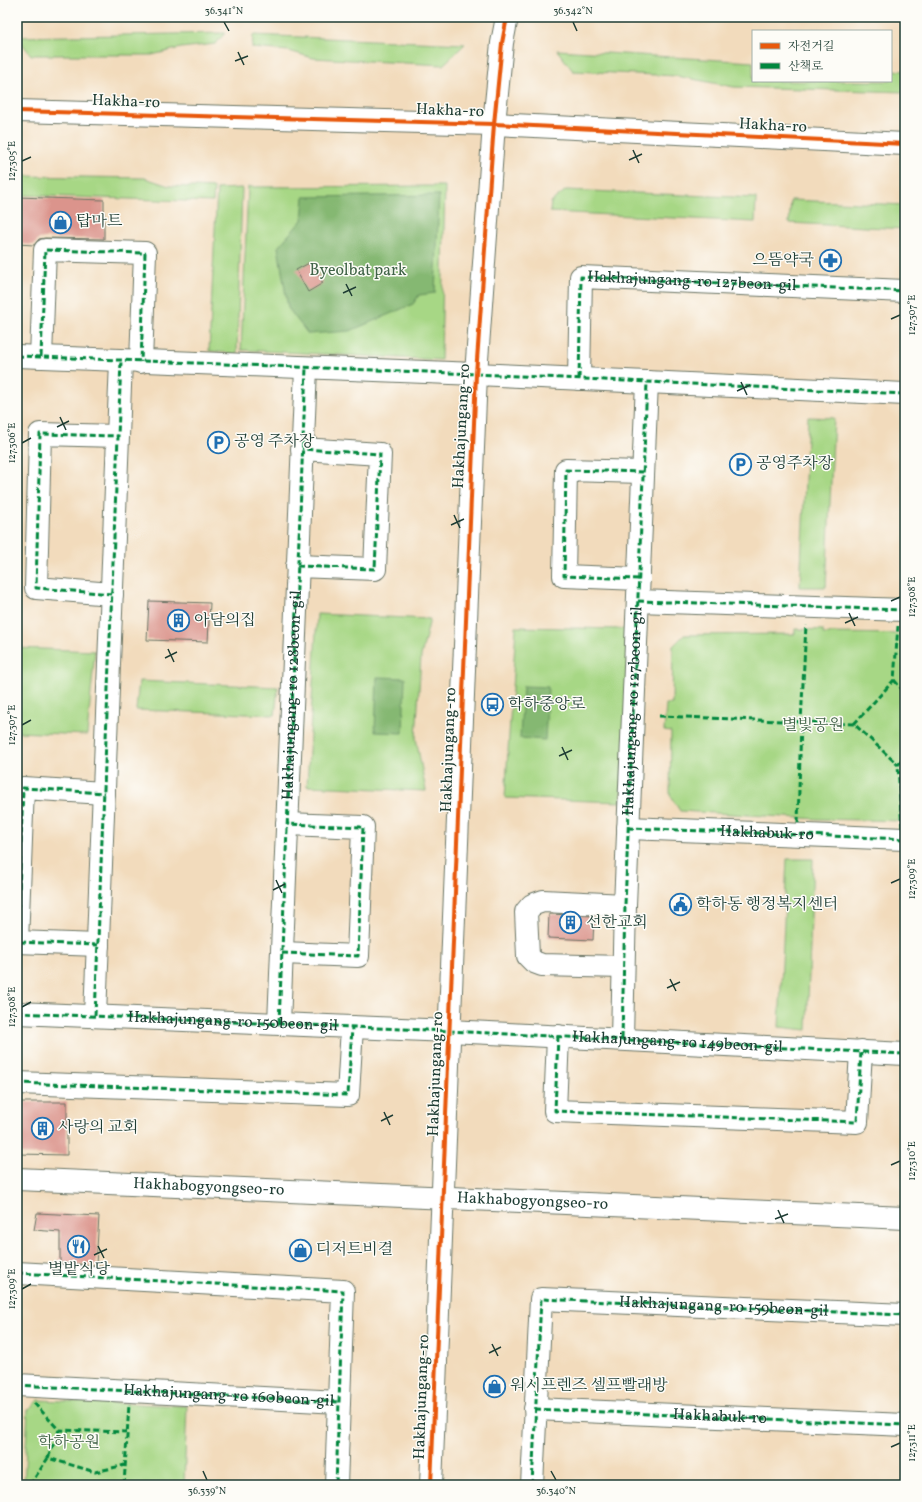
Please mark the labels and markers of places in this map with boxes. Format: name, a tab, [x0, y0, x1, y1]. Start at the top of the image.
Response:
shop icon: 탑마트	[48, 209, 74, 235]
place label: 탑마트	[76, 211, 123, 233]
pharmacy icon: 으뜸약국	[817, 248, 843, 274]
place label: 으뜸약국	[752, 250, 815, 272]
parking icon: 공영 주차장	[205, 429, 231, 455]
place label: 공영 주차장	[234, 431, 315, 453]
parking icon: 공영주차장	[727, 451, 753, 477]
place label: 공영주차장	[756, 453, 834, 475]
building icon: 아담의집	[166, 608, 192, 634]
place label: 아담의집	[194, 610, 256, 632]
bus stop icon: 학하중앙로	[479, 692, 505, 718]
place label: 학하중앙로	[508, 694, 586, 716]
public building icon: 학하동 행정복지센터	[668, 892, 694, 918]
place label: 학하동 행정복지센터	[696, 894, 838, 916]
building icon: 선한교회	[558, 910, 584, 936]
place label: 선한교회	[586, 912, 648, 934]
building icon: 사랑의 교회	[29, 1115, 55, 1141]
place label: 사랑의 교회	[58, 1117, 138, 1139]
restaurant icon: 별밭식당	[66, 1234, 92, 1260]
shop icon: 디저트비결	[288, 1237, 314, 1263]
place label: 디저트비결	[316, 1239, 393, 1261]
place label: 별밭식당	[48, 1259, 110, 1281]
shop icon: 워시프렌즈 셀프빨래방	[482, 1373, 508, 1399]
place label: 워시프렌즈 셀프빨래방	[510, 1375, 668, 1397]

